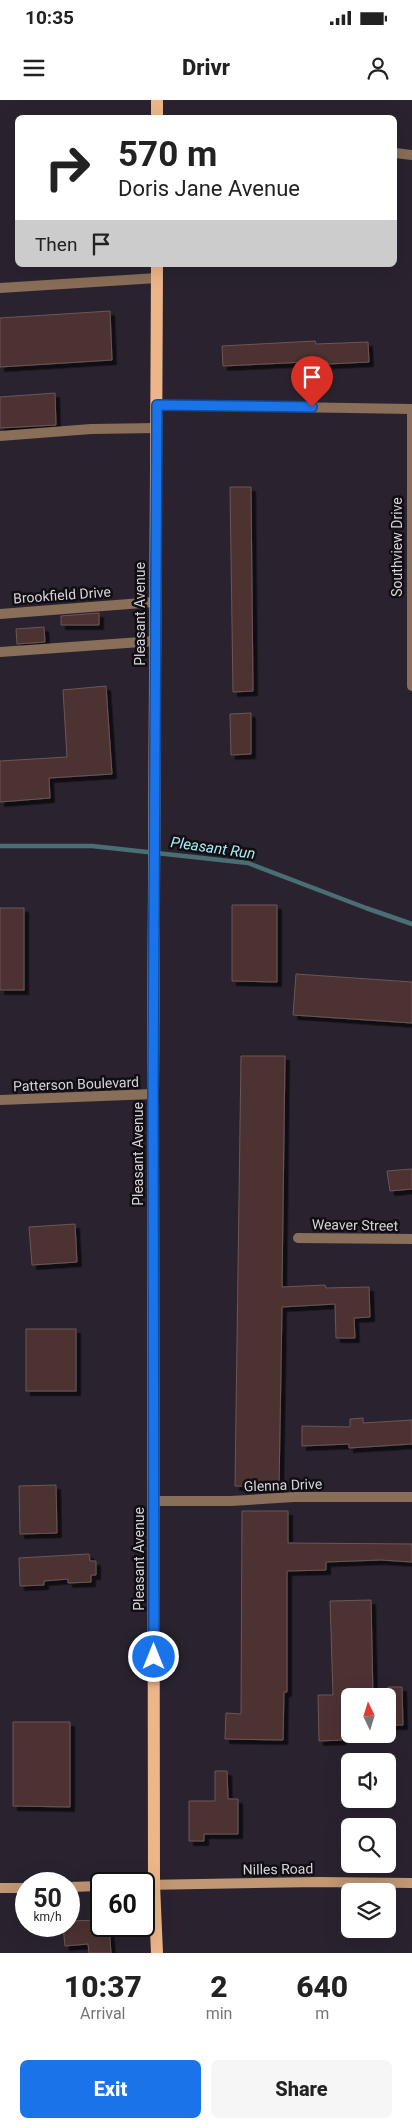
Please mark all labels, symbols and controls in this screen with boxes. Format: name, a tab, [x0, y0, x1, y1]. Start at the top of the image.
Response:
text: 10:35	[25, 6, 74, 29]
icon: menu	[20, 54, 48, 82]
icon: person	[364, 54, 392, 82]
text: Drivr	[182, 55, 230, 80]
text: 570 m	[118, 134, 217, 175]
icon: right	[35, 135, 100, 200]
text: Doris Jane Avenue	[118, 176, 300, 201]
icon: arrive	[87, 230, 115, 258]
text: Then	[35, 233, 77, 256]
pin	[291, 356, 333, 407]
icon: arrive	[298, 363, 326, 391]
street label: Southview Drive	[389, 497, 405, 597]
street label: Pleasant Avenue	[132, 562, 148, 666]
street label: Brookfield Drive	[13, 584, 111, 606]
water label: Pleasant Run	[170, 833, 256, 863]
street label: Patterson Boulevard	[13, 1074, 139, 1094]
street label: Pleasant Avenue	[130, 1102, 146, 1206]
street label: Weaver Street	[312, 1216, 399, 1234]
street label: Glenna Drive	[244, 1476, 322, 1494]
street label: Pleasant Avenue	[131, 1507, 147, 1611]
position arrow	[127, 1630, 179, 1682]
north arrow	[341, 1688, 396, 1742]
map controls	[341, 1688, 396, 1938]
button: sound	[341, 1753, 396, 1808]
button: search	[341, 1818, 396, 1873]
street label: Nilles Road	[243, 1860, 313, 1878]
speed limit sign: 60	[90, 1872, 155, 1937]
button: layers	[341, 1883, 396, 1938]
text: 50	[33, 1884, 62, 1913]
text: km/h	[33, 1910, 62, 1924]
text: 10:37	[64, 1969, 142, 2004]
text: 2	[210, 1969, 228, 2004]
text: 640	[296, 1969, 348, 2004]
text: Arrival	[80, 2004, 126, 2023]
text: min	[206, 2004, 232, 2023]
text: m	[315, 2004, 329, 2023]
button: Exit	[20, 2060, 201, 2118]
button: Share	[211, 2060, 392, 2118]

